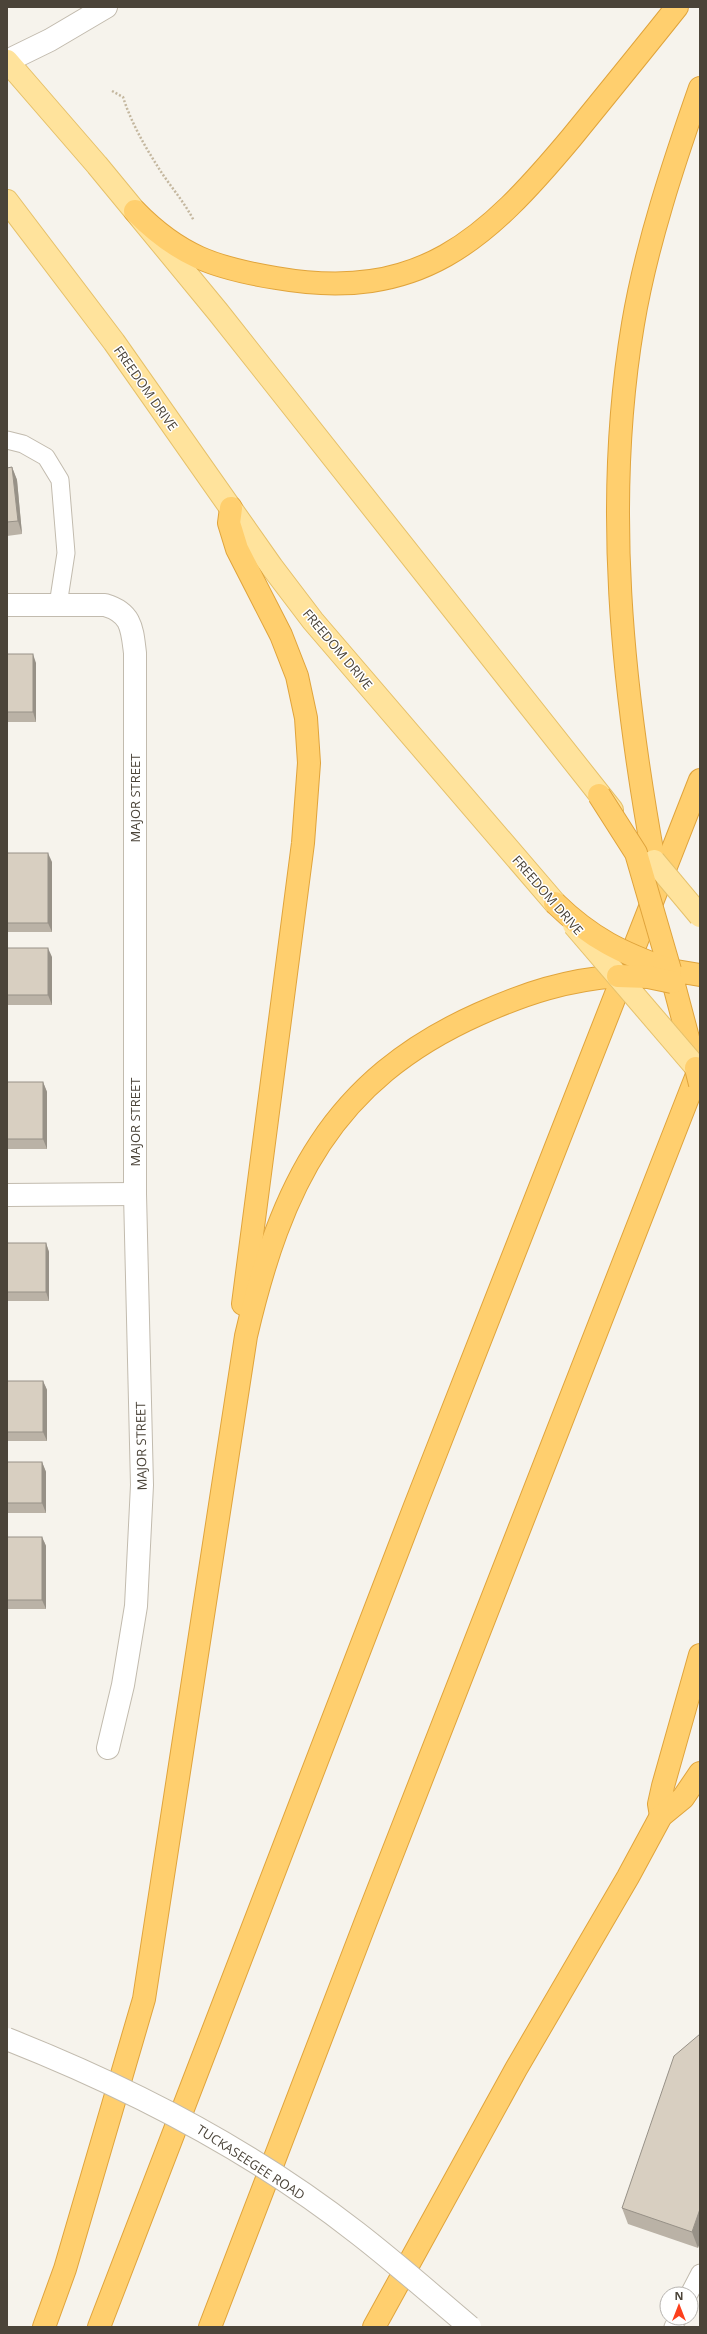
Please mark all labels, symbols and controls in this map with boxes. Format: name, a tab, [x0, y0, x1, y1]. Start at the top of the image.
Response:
street label: FREEDOM DRIVE	[110, 342, 182, 434]
street label: FREEDOM DRIVE	[299, 605, 377, 693]
street label: MAJOR STREET	[126, 753, 144, 842]
street label: FREEDOM DRIVE	[508, 851, 588, 939]
street label: MAJOR STREET	[126, 1077, 144, 1166]
street label: MAJOR STREET	[131, 1401, 151, 1491]
street label: TUCKASEEGEE ROAD	[193, 2120, 309, 2204]
north arrow	[659, 2286, 699, 2326]
text: N	[675, 2288, 683, 2303]

